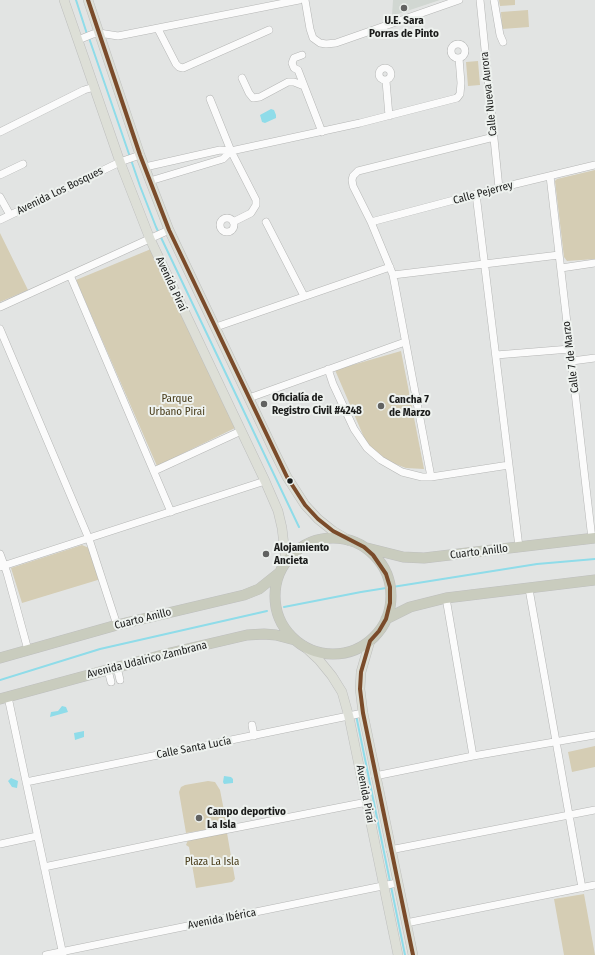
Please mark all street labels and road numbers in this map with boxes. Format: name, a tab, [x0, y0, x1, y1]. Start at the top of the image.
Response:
street label: Calle Nueva Aurora	[478, 51, 500, 137]
street label: Avenida Los Bosques	[15, 164, 105, 218]
street label: Calle Pejerrey	[452, 179, 514, 207]
street label: Avenida Piraí	[153, 255, 189, 313]
street label: Calle 7 de Marzo	[560, 320, 582, 394]
street label: Cuarto Anillo	[449, 542, 509, 562]
street label: Cuarto Anillo	[113, 606, 173, 632]
street label: Avenida Udalrico Zambrana	[86, 639, 208, 681]
street label: Calle Santa Lucía	[155, 734, 233, 762]
street label: Avenida Piraí	[353, 764, 377, 824]
street label: Avenida Ibérica	[187, 906, 257, 932]

